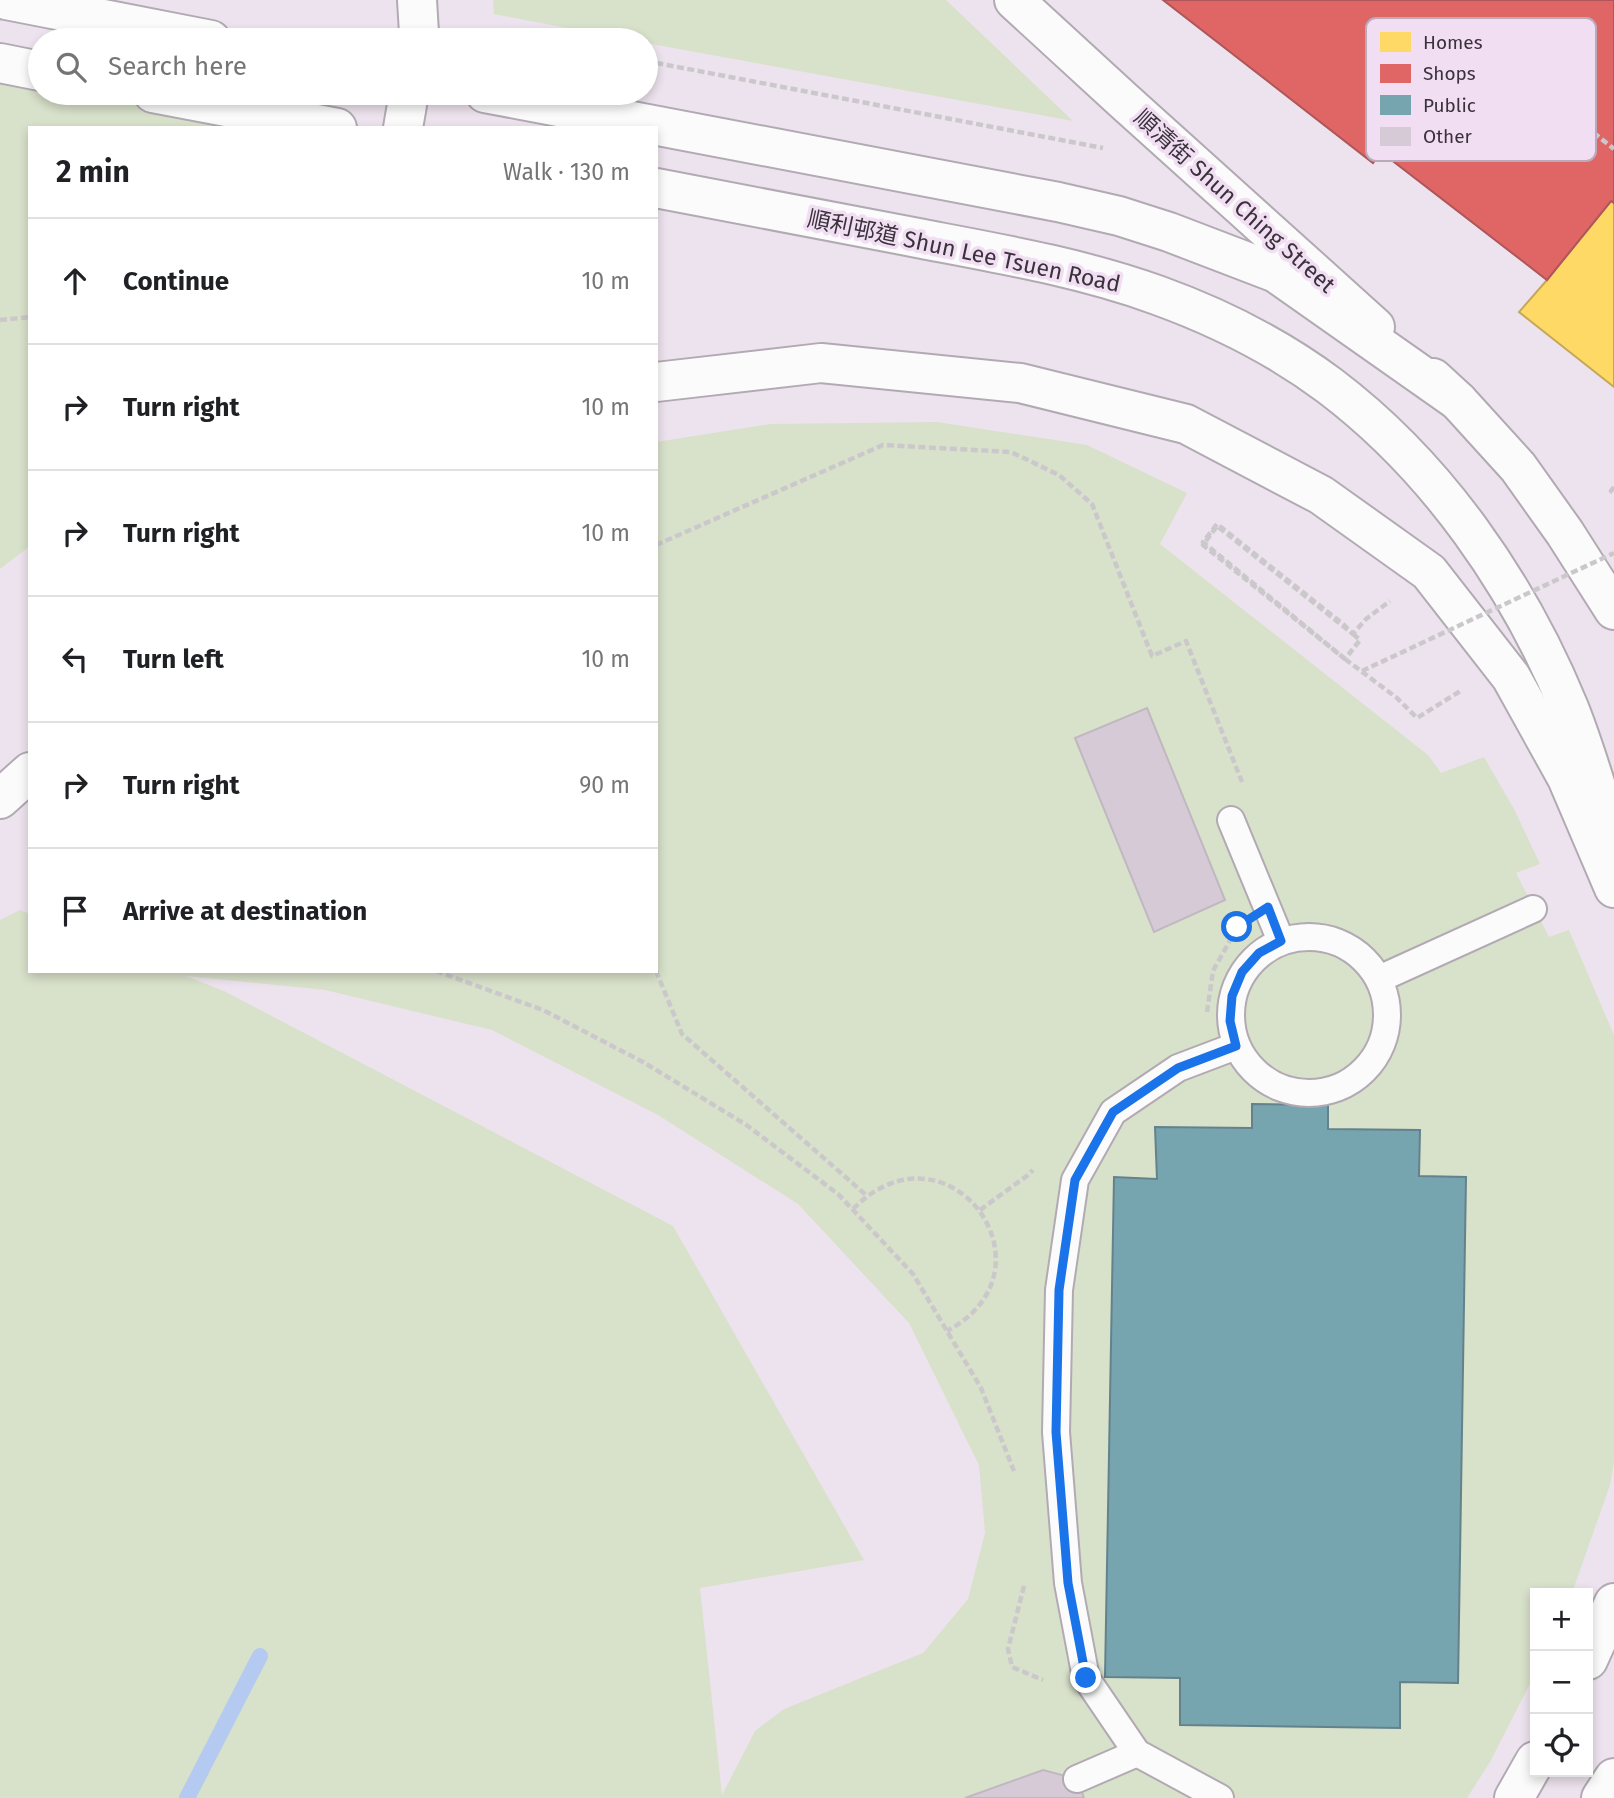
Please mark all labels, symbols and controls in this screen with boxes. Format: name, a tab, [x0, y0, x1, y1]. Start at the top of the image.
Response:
legend	[1366, 18, 1596, 161]
search box	[28, 28, 658, 105]
text: Homes	[1423, 31, 1483, 54]
icon: search	[52, 48, 90, 86]
text: Search here	[108, 51, 247, 82]
text: Shops	[1423, 62, 1476, 85]
text: Public	[1423, 94, 1476, 117]
street label: 順清街 Shun Ching Street	[1129, 103, 1342, 299]
text: Other	[1423, 125, 1472, 148]
text: 2 min	[56, 154, 130, 190]
text: Walk · 130 m	[503, 158, 630, 186]
street label: 順利邨道 Shun Lee Tsuen Road	[805, 204, 1123, 298]
icon: ahead	[56, 262, 94, 300]
text: Continue	[123, 266, 229, 297]
text: 10 m	[581, 267, 630, 295]
icon: right	[56, 388, 94, 426]
text: Turn right	[123, 392, 240, 423]
text: 10 m	[581, 393, 630, 421]
icon: right	[56, 514, 94, 552]
text: Turn right	[123, 518, 240, 549]
text: 10 m	[581, 519, 630, 547]
icon: left	[56, 640, 94, 678]
text: Turn left	[123, 644, 224, 675]
text: 10 m	[581, 645, 630, 673]
icon: right	[56, 766, 94, 804]
text: Turn right	[123, 770, 240, 801]
text: 90 m	[579, 771, 630, 799]
icon: arrive	[56, 892, 94, 930]
text: Arrive at destination	[123, 896, 367, 927]
route start	[1221, 911, 1252, 942]
map controls	[1530, 1588, 1593, 1777]
button: +	[1530, 1588, 1593, 1651]
button: −	[1530, 1651, 1593, 1714]
route end	[1070, 1662, 1101, 1693]
button: locate	[1530, 1714, 1593, 1777]

